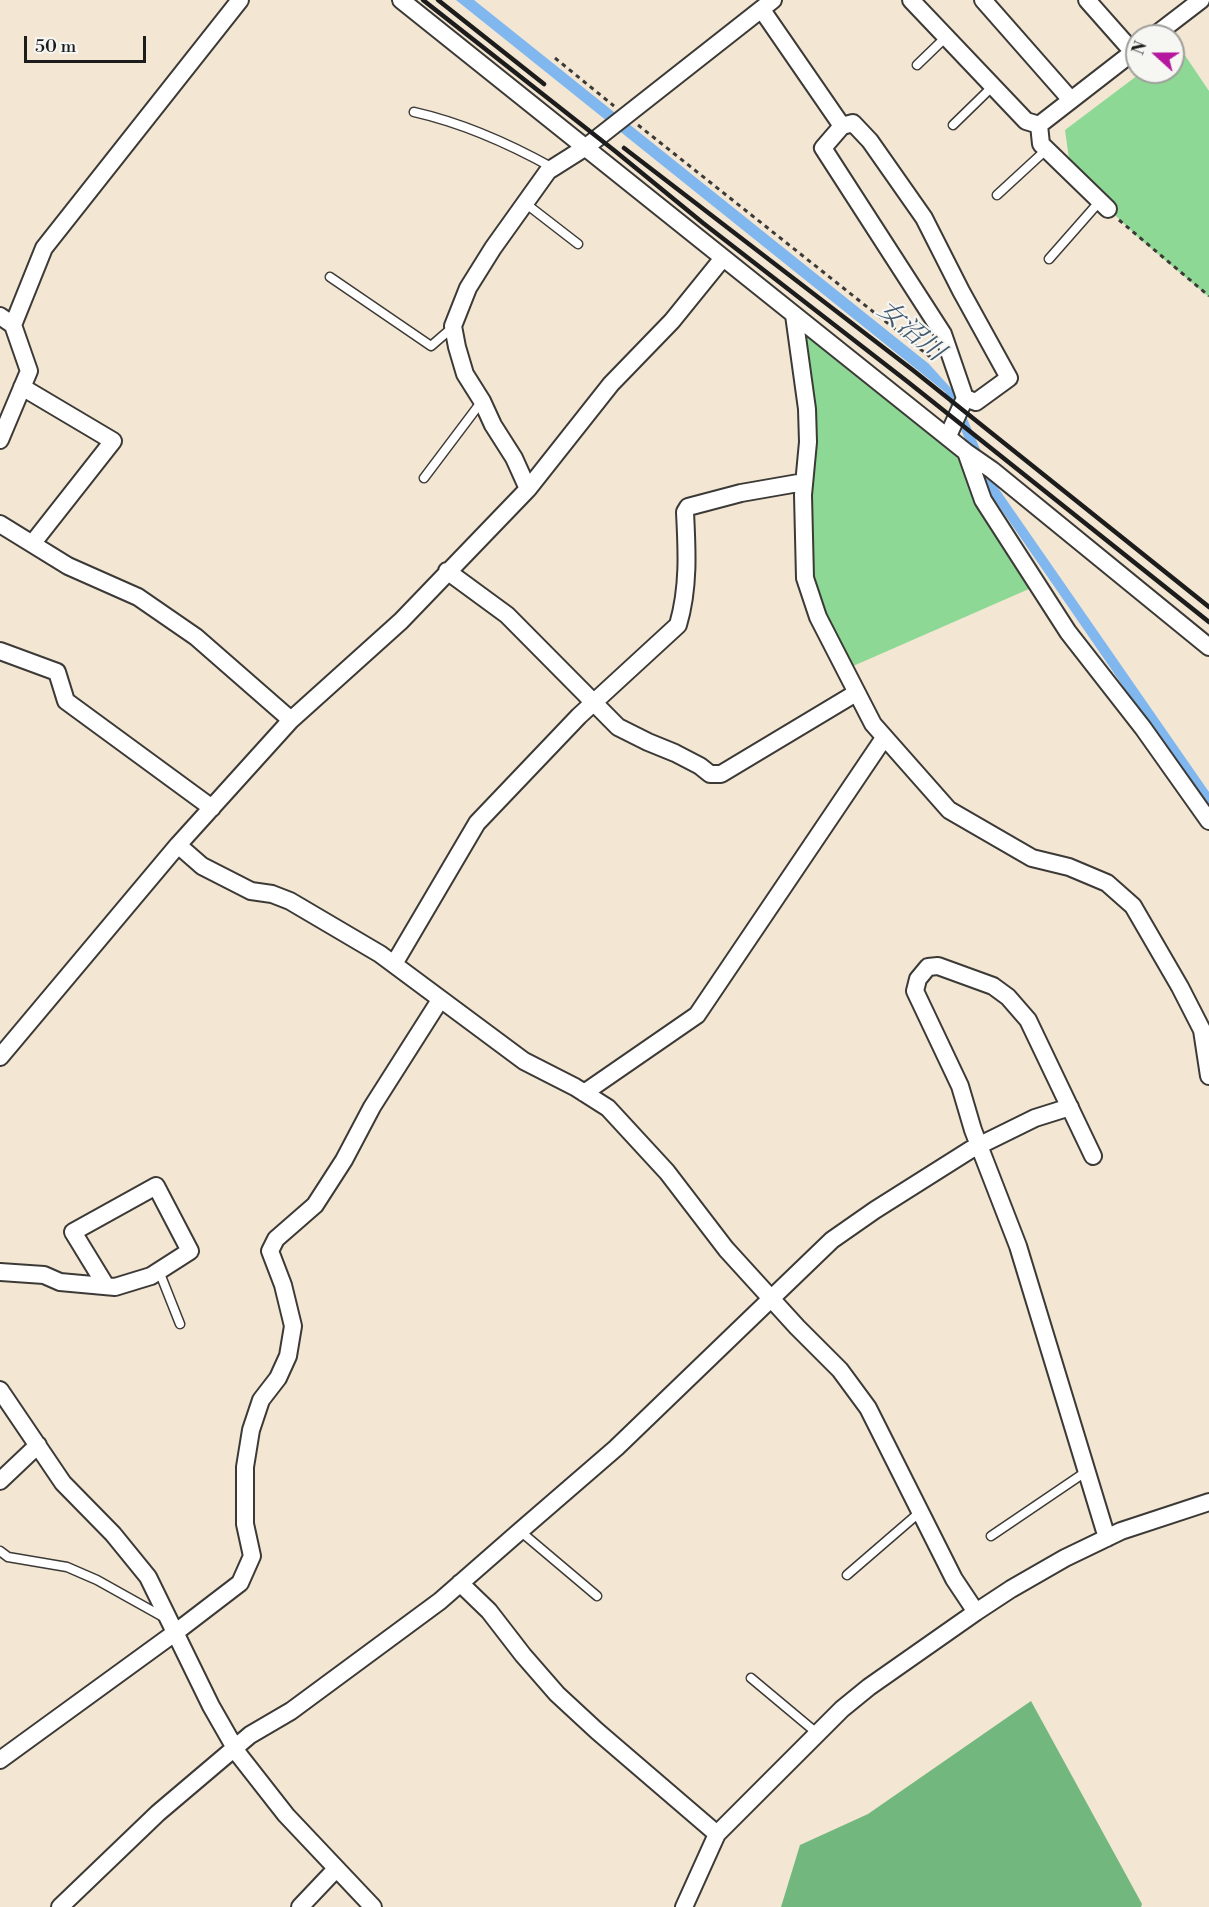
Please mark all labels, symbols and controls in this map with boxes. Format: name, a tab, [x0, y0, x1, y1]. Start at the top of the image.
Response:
scale bar	[27, 24, 148, 62]
north arrow	[1125, 24, 1185, 84]
text: 50 m	[35, 35, 76, 58]
text: N	[1128, 39, 1152, 58]
water label: 女沼川	[870, 295, 950, 369]

